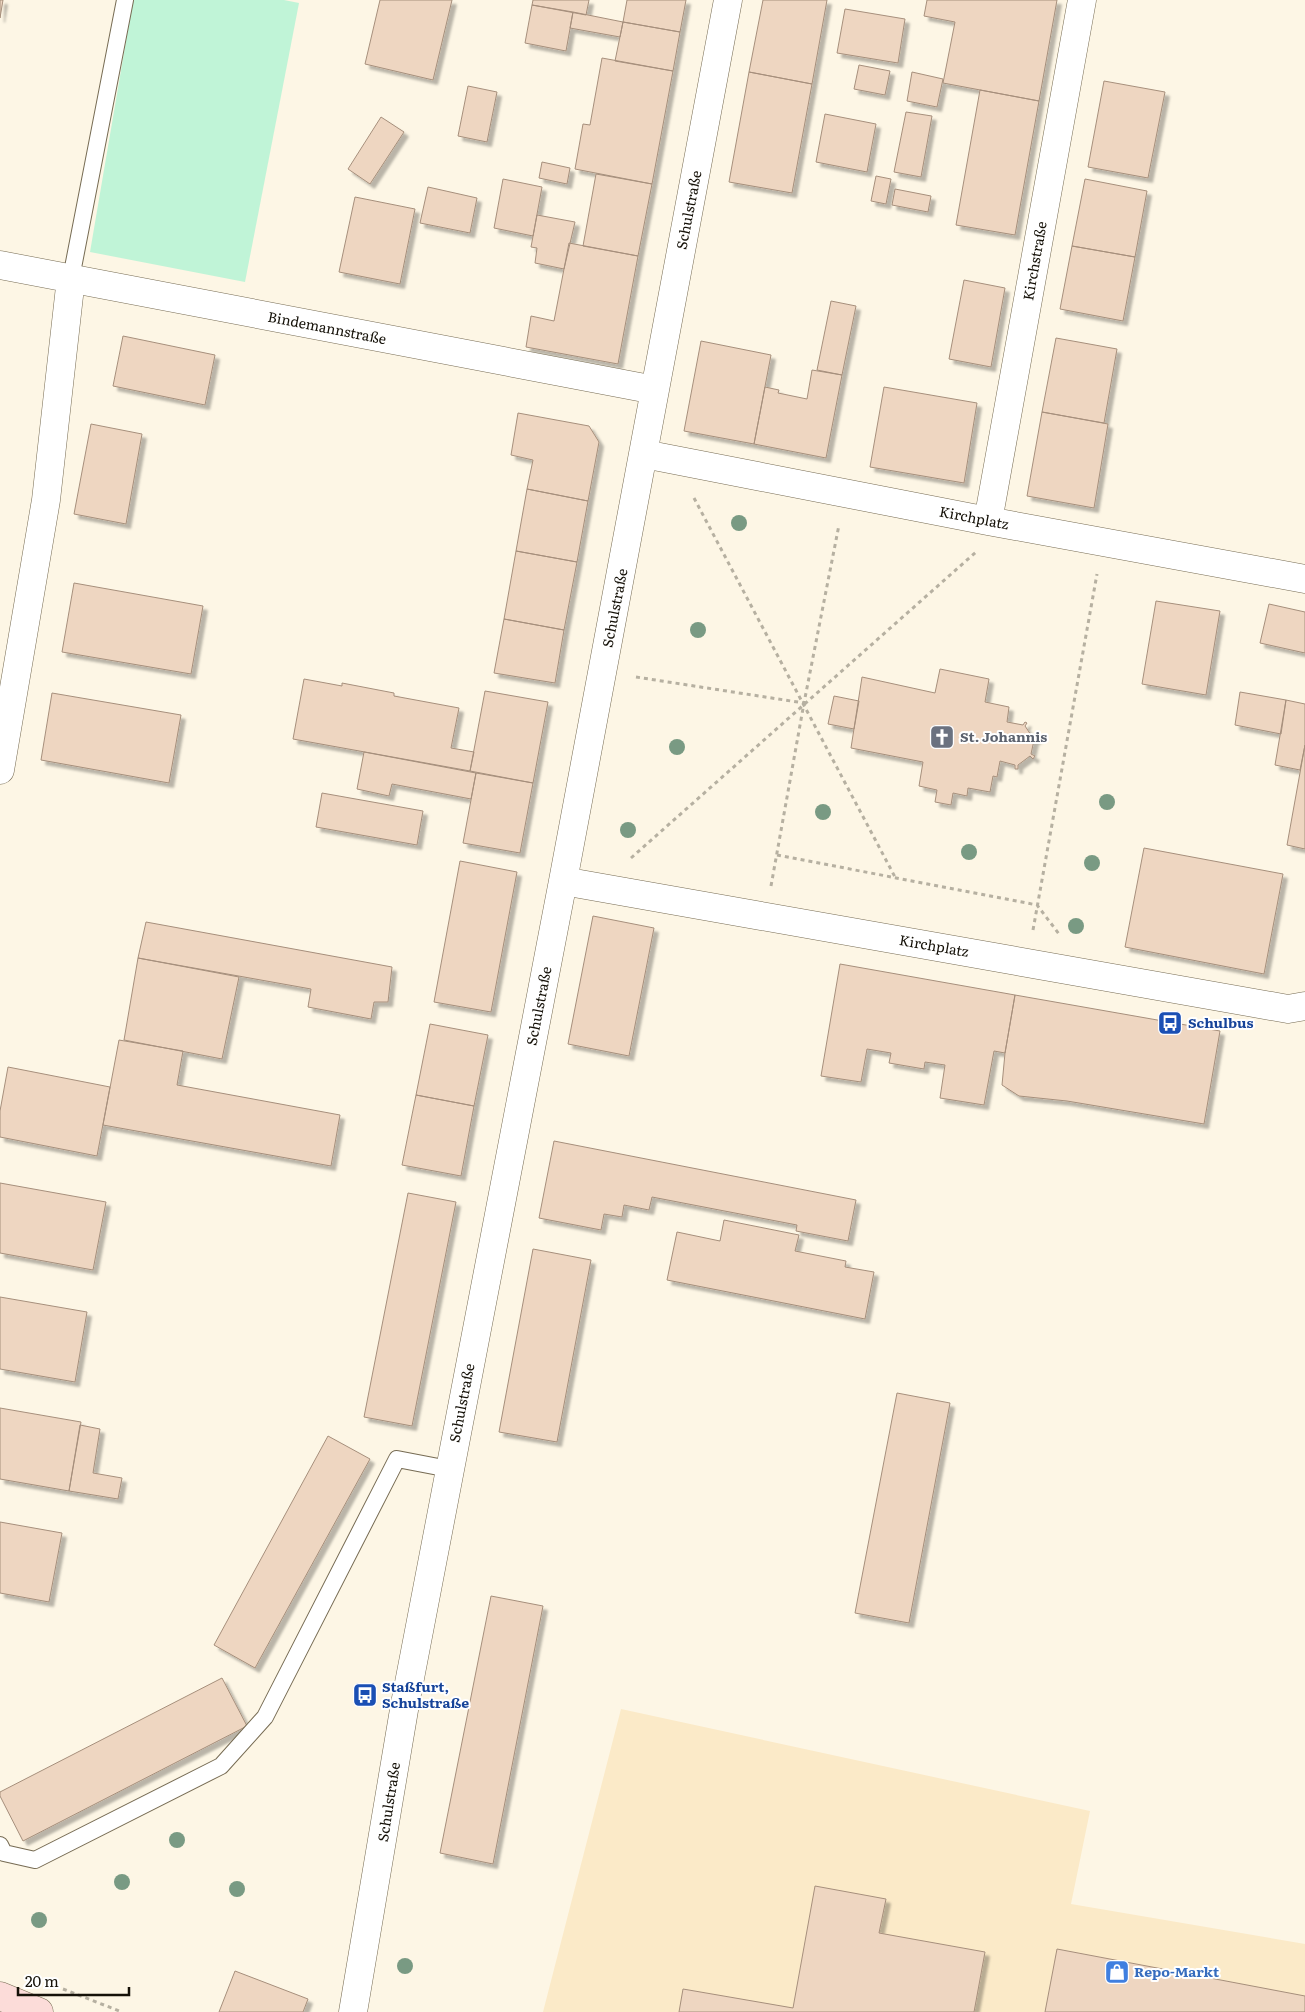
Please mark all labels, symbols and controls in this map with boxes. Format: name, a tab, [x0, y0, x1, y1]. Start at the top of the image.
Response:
street label: Schulstraße	[671, 169, 705, 251]
street label: Kirchstraße	[1017, 220, 1051, 302]
street label: Bindemannstraße	[266, 306, 388, 348]
street label: Kirchplatz	[938, 500, 1011, 534]
street label: Schulstraße	[597, 567, 631, 649]
church icon: St. Johannis	[929, 724, 955, 750]
place label: St. Johannis	[960, 726, 1047, 746]
street label: Kirchplatz	[898, 929, 971, 961]
street label: Schulstraße	[521, 965, 555, 1047]
bus stop icon: Schulbus	[1157, 1010, 1183, 1036]
place label: Schulbus	[1188, 1012, 1253, 1032]
street label: Schulstraße	[444, 1362, 478, 1444]
place label: Staßfurt, Schulstraße	[382, 1676, 469, 1712]
bus stop icon: Staßfurt, Schulstraße	[352, 1682, 378, 1708]
street label: Schulstraße	[372, 1761, 404, 1843]
shop icon: Repo-Markt	[1104, 1959, 1130, 1985]
place label: Repo-Markt	[1134, 1961, 1220, 1981]
scale bar	[18, 1964, 129, 1996]
text: 20 m	[25, 1969, 59, 1992]

